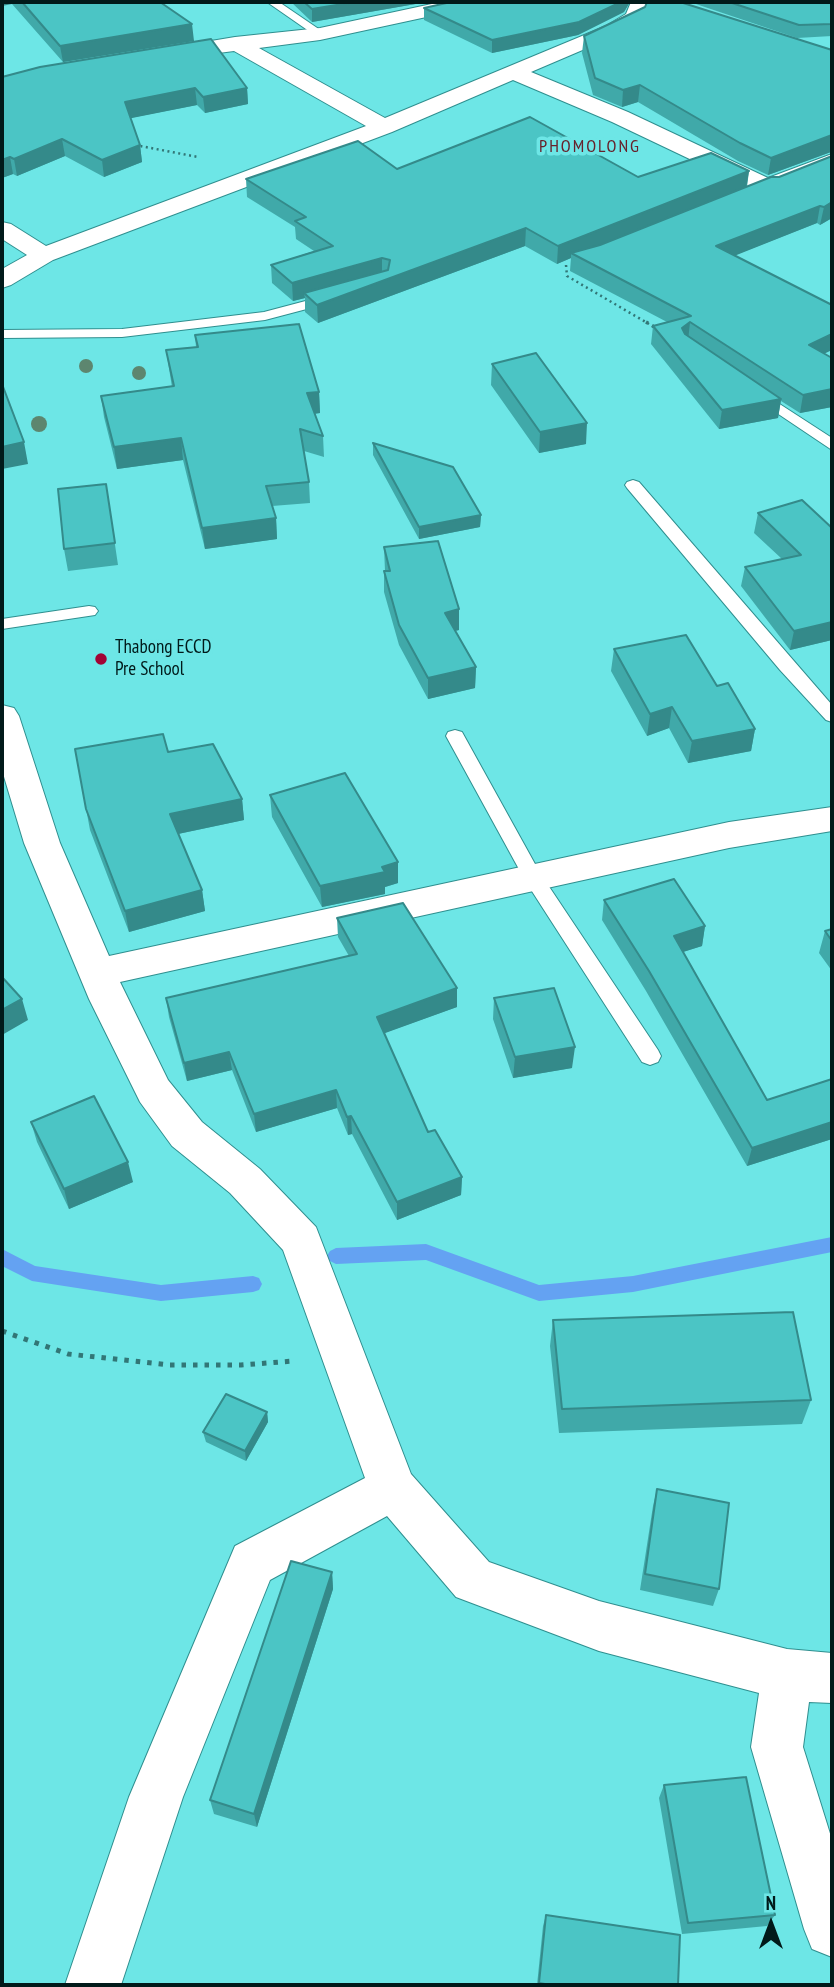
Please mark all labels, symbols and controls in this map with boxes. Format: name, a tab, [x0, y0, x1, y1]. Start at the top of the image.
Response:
district label: PHOMOLONG	[540, 136, 640, 158]
place label: Thabong ECCD Pre School	[115, 637, 212, 681]
marker: Thabong ECCD Pre School	[93, 651, 109, 667]
north arrow	[736, 1889, 806, 1959]
text: N	[766, 1891, 776, 1915]

